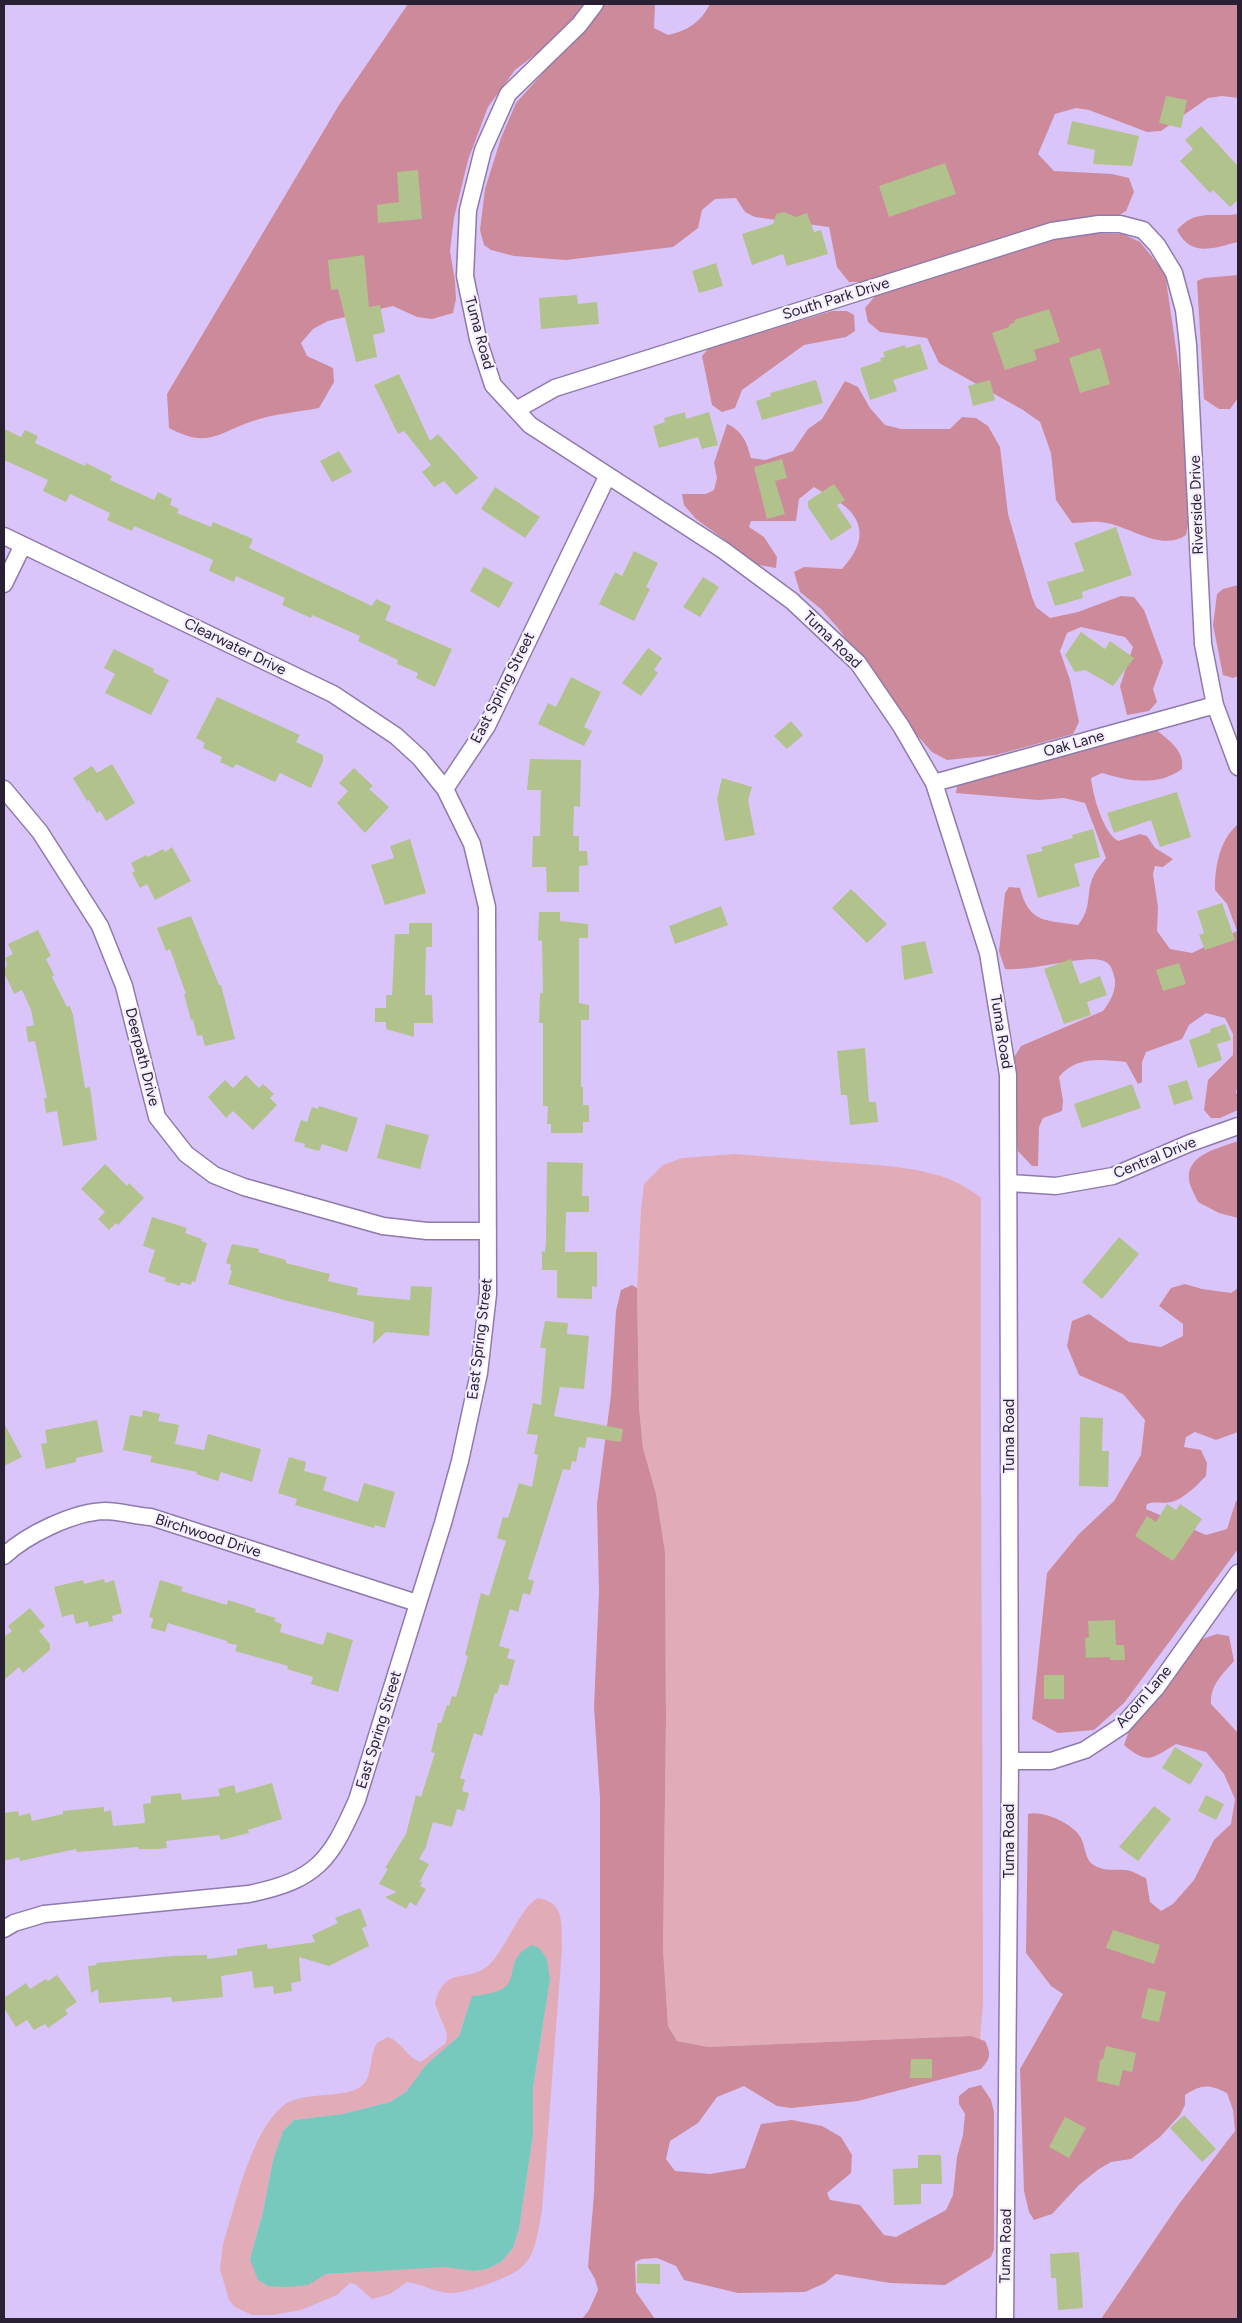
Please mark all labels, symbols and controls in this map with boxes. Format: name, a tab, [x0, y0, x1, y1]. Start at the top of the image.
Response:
street label: South Park Drive	[780, 274, 892, 324]
street label: Tuma Road	[461, 295, 497, 371]
street label: Riverside Drive	[1186, 455, 1208, 555]
street label: Tuma Road	[799, 608, 865, 672]
street label: Clearwater Drive	[181, 614, 289, 680]
street label: East Spring Street	[467, 629, 539, 747]
street label: Oak Lane	[1042, 727, 1106, 761]
street label: Tuma Road	[986, 994, 1016, 1070]
street label: Deerpath Drive	[121, 1006, 163, 1108]
street label: Central Drive	[1111, 1133, 1199, 1183]
street label: East Spring Street	[464, 1277, 496, 1401]
street label: Tuma Road	[1001, 1399, 1019, 1473]
street label: Birchwood Drive	[153, 1510, 263, 1562]
street label: Acorn Lane	[1112, 1662, 1176, 1732]
street label: East Spring Street	[353, 1669, 405, 1791]
street label: Tuma Road	[1001, 1804, 1019, 1878]
street label: Tuma Road	[996, 2209, 1016, 2283]

